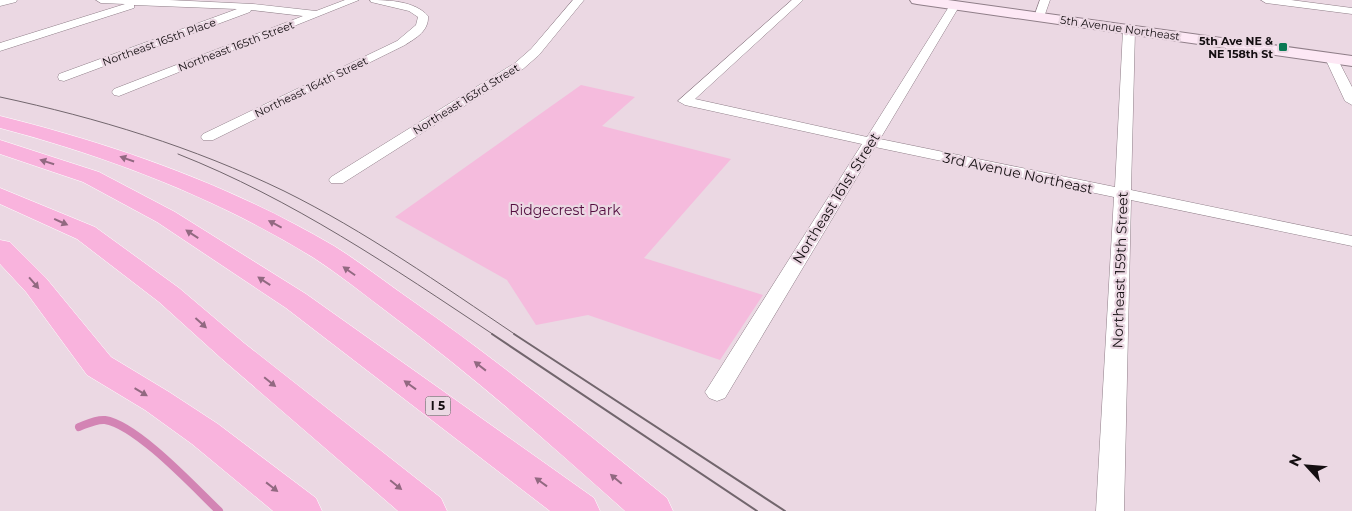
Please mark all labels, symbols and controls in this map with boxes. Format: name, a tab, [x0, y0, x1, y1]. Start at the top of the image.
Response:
street label: 5th Avenue Northeast	[1059, 13, 1181, 43]
street label: Northeast 165th Place	[100, 15, 218, 69]
street label: Northeast 165th Street	[176, 17, 296, 75]
place label: 5th Ave NE & NE 158th St	[1199, 34, 1273, 61]
marker: 5th Ave NE & NE 158th St	[1277, 41, 1289, 53]
street label: Northeast 164th Street	[252, 53, 370, 120]
street label: Northeast 163rd Street	[410, 60, 522, 137]
street label: Northeast 161st Street	[788, 129, 884, 267]
street label: 3rd Avenue Northeast	[941, 148, 1095, 198]
one-way arrow	[119, 155, 134, 162]
one-way arrow	[40, 158, 55, 165]
street label: Northeast 159th Street	[1108, 191, 1132, 349]
park label: Ridgecrest Park	[509, 201, 621, 219]
one-way arrow	[54, 218, 68, 226]
one-way arrow	[268, 220, 283, 228]
one-way arrow	[186, 229, 199, 239]
one-way arrow	[343, 265, 356, 276]
one-way arrow	[28, 276, 39, 289]
one-way arrow	[258, 276, 271, 286]
one-way arrow	[195, 317, 207, 328]
one-way arrow	[474, 361, 487, 372]
one-way arrow	[264, 376, 276, 388]
one-way arrow	[404, 380, 417, 391]
one-way arrow	[134, 387, 147, 396]
road number: I 5	[426, 396, 450, 416]
north arrow	[1282, 441, 1332, 491]
text: N	[1285, 451, 1306, 469]
one-way arrow	[610, 474, 623, 485]
one-way arrow	[534, 477, 548, 487]
one-way arrow	[389, 480, 402, 491]
one-way arrow	[265, 482, 278, 493]

